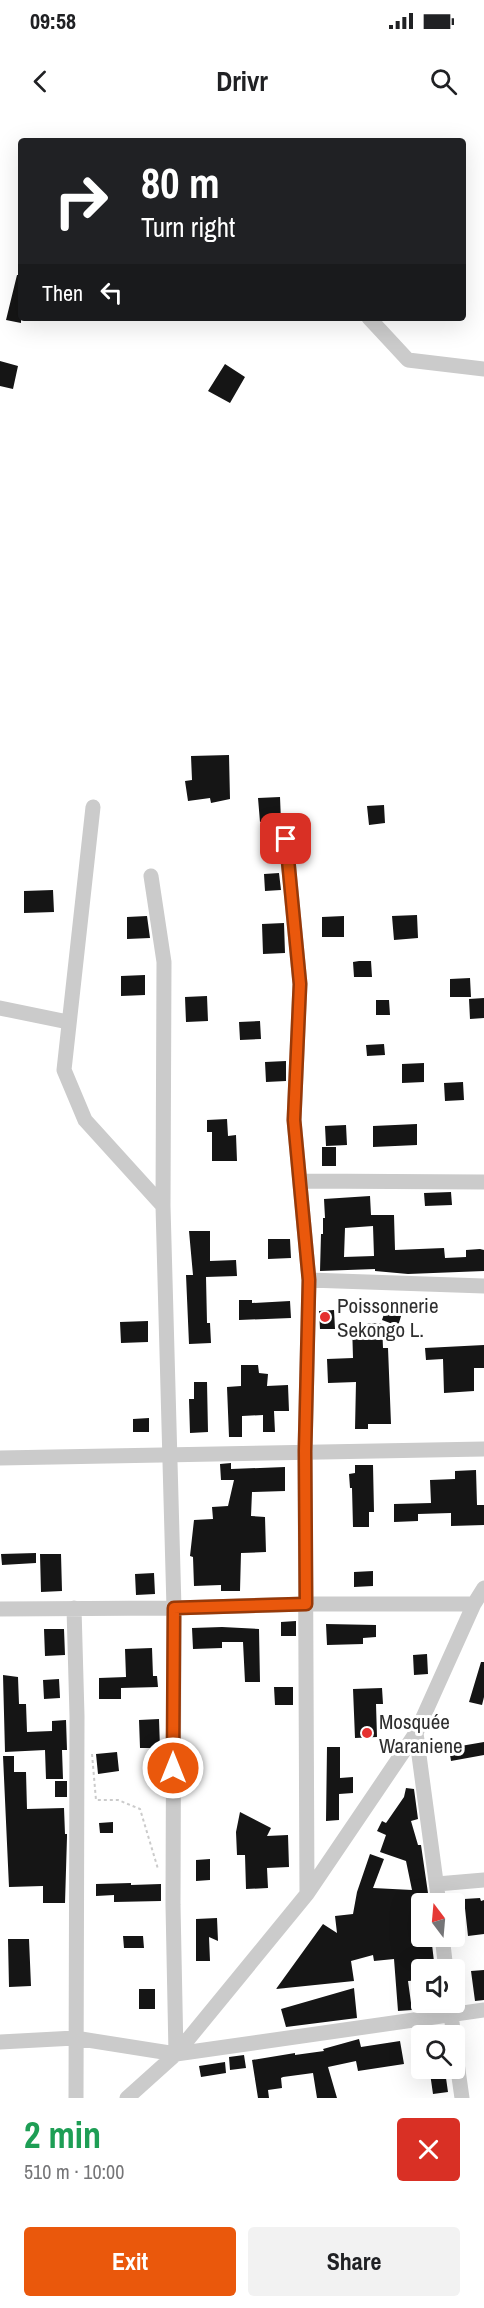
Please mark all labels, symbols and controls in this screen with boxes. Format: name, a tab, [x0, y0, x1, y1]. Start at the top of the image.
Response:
text: 09:58	[30, 6, 76, 36]
text: Drivr	[216, 63, 268, 99]
icon: back	[24, 65, 57, 98]
icon: search	[427, 65, 460, 98]
text: 80 m	[141, 155, 220, 211]
icon: right	[42, 162, 120, 240]
text: Turn right	[141, 209, 235, 245]
icon: left	[95, 276, 128, 309]
text: Then	[42, 278, 83, 308]
pin	[260, 813, 311, 864]
icon: arrive	[269, 822, 302, 855]
place label: Poissonnerie Sekongo L.	[337, 1291, 438, 1344]
marker: Poissonnerie Sekongo L.	[318, 1310, 332, 1324]
place label: Mosquée Waraniene	[379, 1707, 463, 1760]
marker: Mosquée Waraniene	[360, 1726, 374, 1740]
position arrow	[141, 1736, 205, 1800]
north arrow	[411, 1893, 465, 1947]
map controls	[411, 1893, 465, 2079]
button: sound	[411, 1959, 465, 2013]
button: search	[411, 2025, 465, 2079]
text: 2 min	[24, 2111, 101, 2159]
button: close	[397, 2118, 460, 2181]
text: 510 m · 10:00	[24, 2158, 124, 2185]
button: Exit	[24, 2227, 236, 2296]
button: Share	[248, 2227, 460, 2296]

